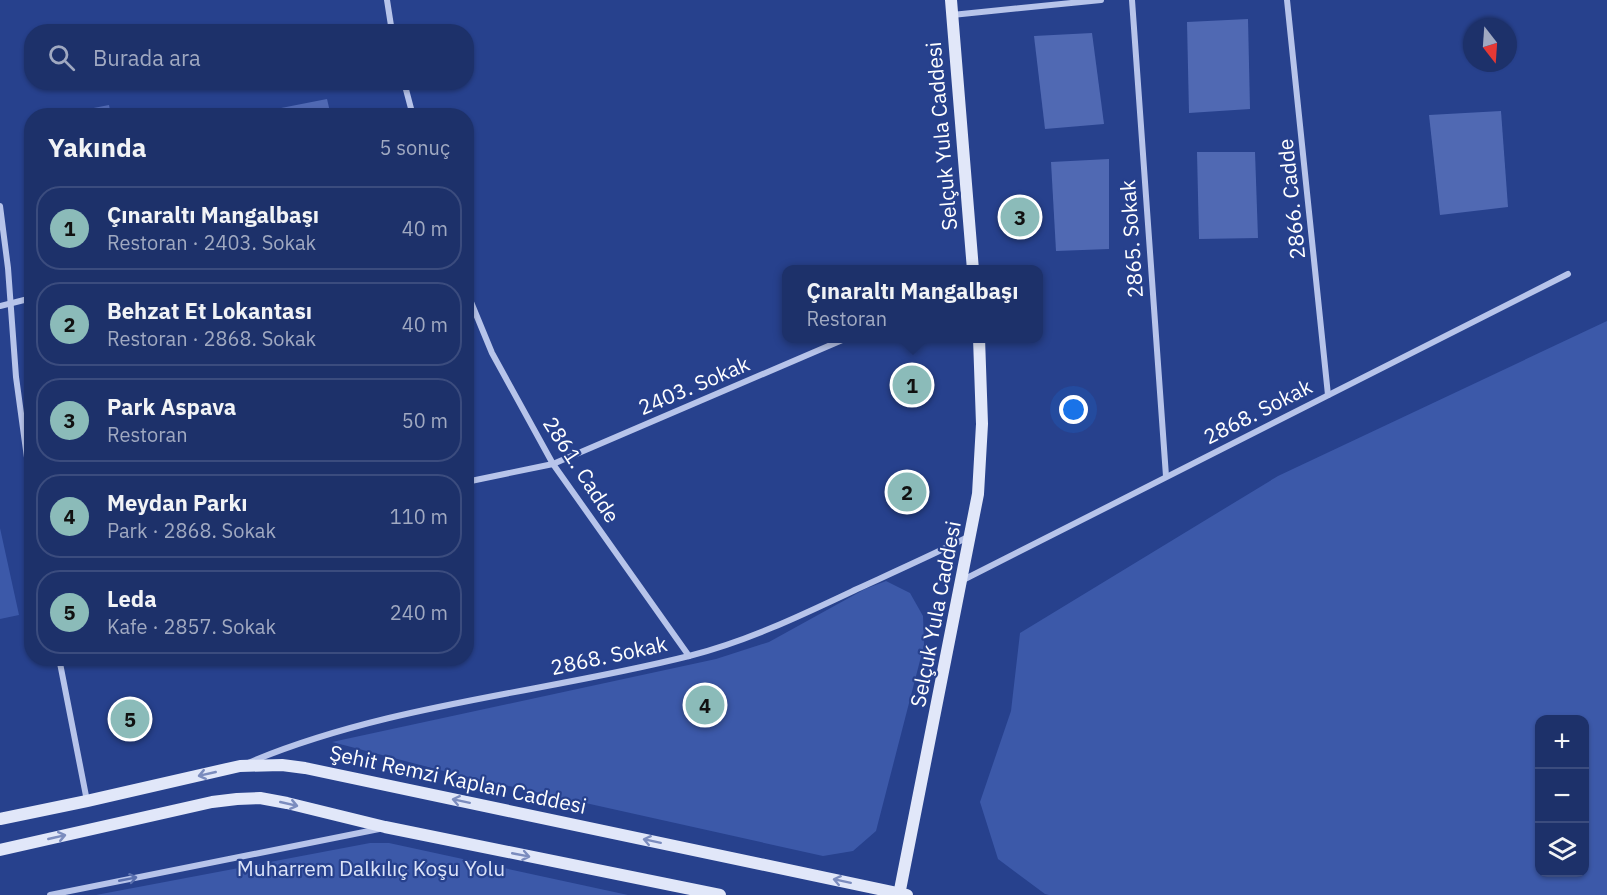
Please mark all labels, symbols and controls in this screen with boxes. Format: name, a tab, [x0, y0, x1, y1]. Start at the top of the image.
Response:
north arrow	[1463, 18, 1517, 72]
search box	[24, 24, 474, 90]
icon: search	[45, 41, 78, 74]
street label: Selçuk Yula Caddesi	[919, 41, 963, 232]
text: Burada ara	[93, 43, 201, 72]
text: Yakında	[48, 130, 147, 164]
text: 5 sonuç	[380, 134, 450, 161]
street label: 2866. Cadde	[1271, 137, 1311, 261]
street label: 2865. Sokak	[1113, 179, 1149, 299]
pin: 3	[1000, 194, 1040, 240]
text: Çınaraltı Mangalbaşı	[107, 200, 319, 229]
text: 1	[64, 215, 76, 242]
text: 40 m	[402, 215, 448, 242]
text: Restoran · 2403. Sokak	[107, 229, 316, 256]
popup	[782, 265, 1043, 343]
text: Çınaraltı Mangalbaşı	[806, 276, 1019, 305]
text: Behzat Et Lokantası	[107, 296, 312, 325]
text: Restoran	[806, 305, 887, 332]
text: 2	[64, 311, 76, 338]
text: 40 m	[402, 311, 448, 338]
text: Restoran · 2868. Sokak	[107, 325, 316, 352]
street label: 2403. Sokak	[634, 349, 754, 421]
pin: 1	[892, 362, 932, 408]
street label: 2868. Sokak	[1198, 372, 1317, 450]
text: Park Aspava	[107, 392, 236, 421]
your location	[1059, 395, 1088, 424]
text: 3	[64, 407, 76, 434]
text: 50 m	[402, 407, 448, 434]
street label: 2861. Cadde	[537, 411, 627, 528]
text: Restoran	[107, 421, 188, 448]
pin: 2	[888, 470, 926, 514]
text: Meydan Parkı	[107, 488, 248, 517]
text: 4	[64, 503, 76, 530]
text: 110 m	[390, 503, 448, 530]
text: Park · 2868. Sokak	[107, 517, 276, 544]
street label: Selçuk Yula Caddesi	[903, 518, 967, 709]
text: Leda	[107, 584, 157, 613]
text: 5	[64, 599, 76, 626]
text: 240 m	[390, 599, 448, 626]
text: Kafe · 2857. Sokak	[107, 613, 276, 640]
street label: 2868. Sokak	[548, 629, 670, 681]
pin: 4	[686, 682, 724, 728]
pin: 5	[110, 696, 150, 742]
map controls	[1535, 715, 1589, 877]
button: +	[1535, 715, 1589, 769]
street label: Şehit Remzi Kaplan Caddesi	[327, 738, 589, 820]
one-way arrow	[198, 768, 217, 780]
button: −	[1535, 769, 1589, 823]
one-way arrow	[452, 795, 471, 806]
one-way arrow	[280, 798, 299, 810]
button: layers	[1535, 823, 1589, 877]
one-way arrow	[47, 831, 66, 842]
one-way arrow	[642, 835, 662, 846]
one-way arrow	[510, 850, 530, 861]
park label: Muharrem Dalkılıç Koşu Yolu	[237, 854, 505, 882]
one-way arrow	[118, 873, 137, 884]
one-way arrow	[833, 875, 852, 887]

